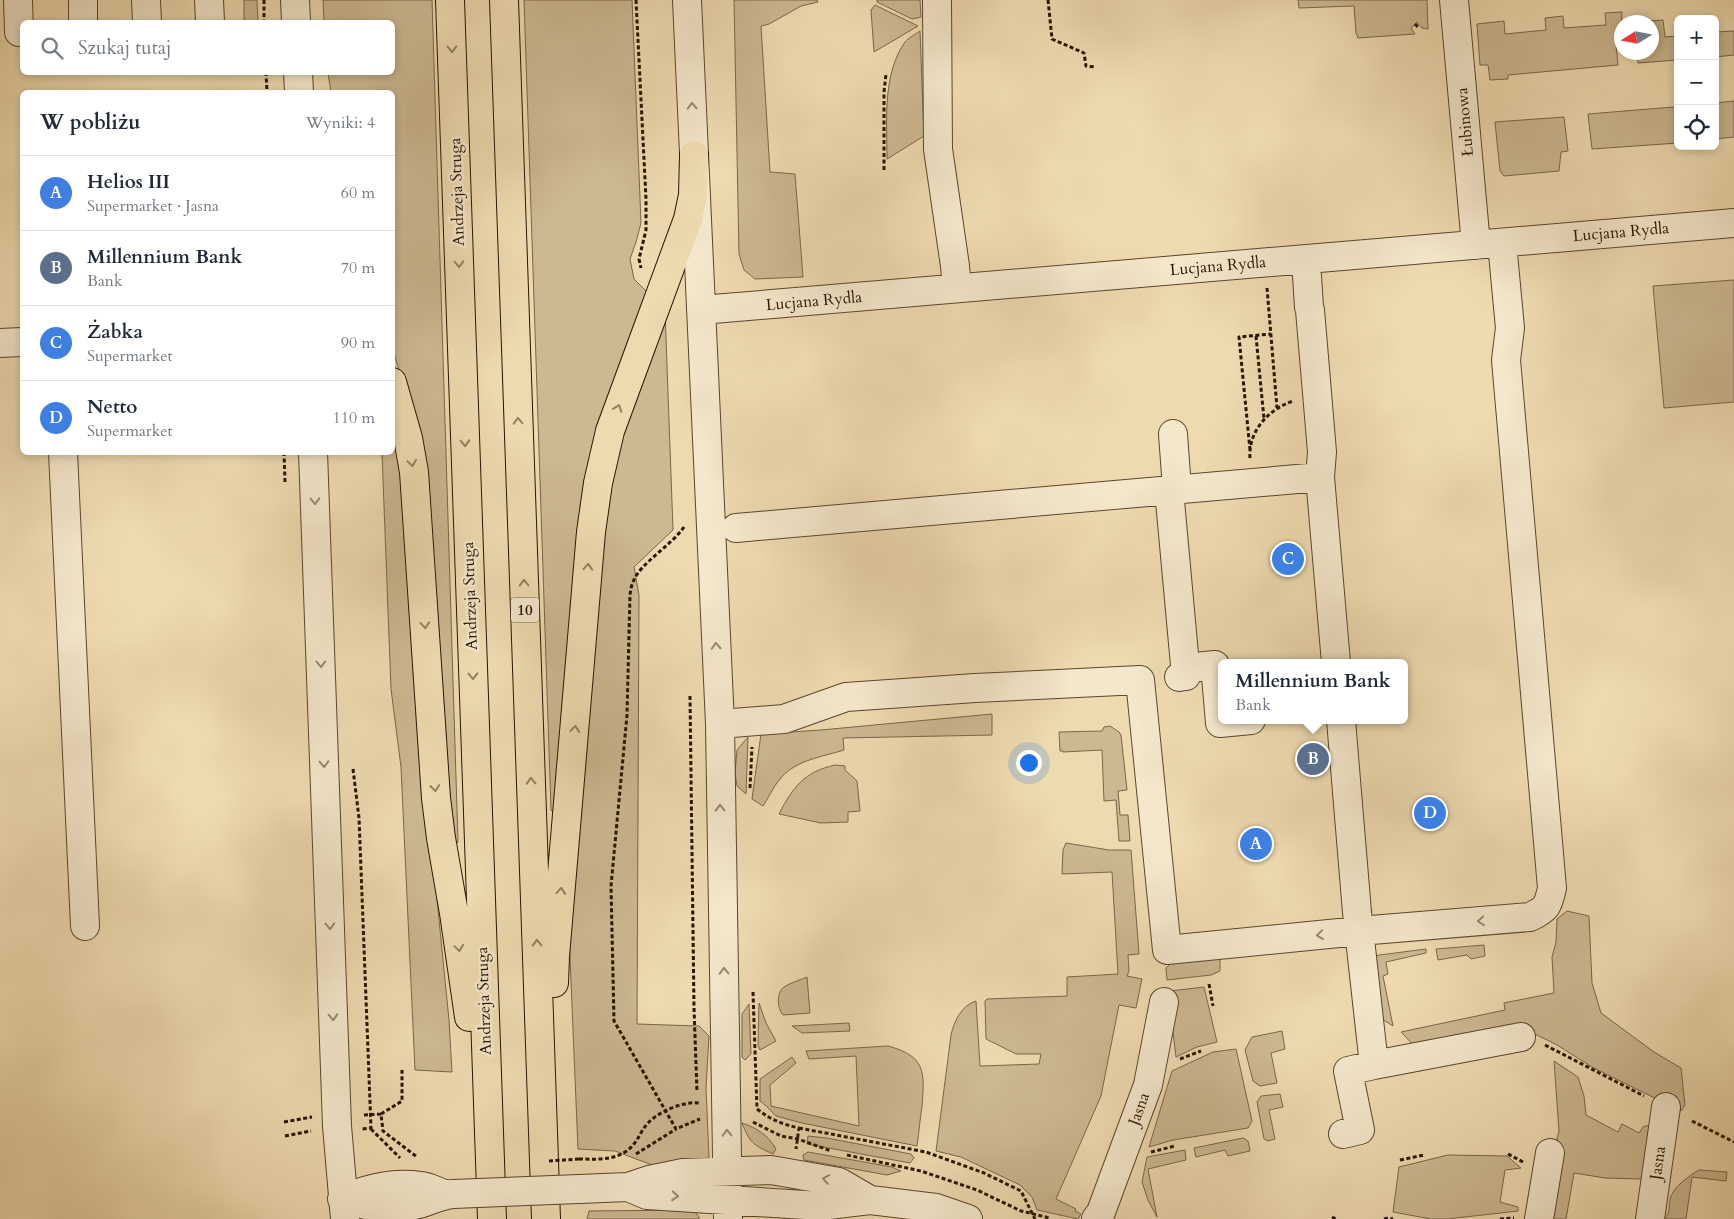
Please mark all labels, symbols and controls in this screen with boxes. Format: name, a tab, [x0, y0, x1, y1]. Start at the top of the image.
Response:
north arrow	[1614, 15, 1659, 60]
map controls	[1674, 15, 1719, 150]
button: +	[1674, 15, 1719, 60]
search box	[20, 20, 395, 75]
icon: search	[38, 34, 66, 62]
text: Szukaj tutaj	[78, 35, 171, 61]
one-way arrow	[447, 45, 457, 53]
button: −	[1674, 60, 1719, 105]
street label: Łubinowa	[1451, 87, 1479, 157]
one-way arrow	[687, 102, 697, 110]
button: locate	[1674, 105, 1719, 150]
text: W pobliżu	[40, 108, 141, 137]
text: Wyniki: 4	[306, 112, 375, 134]
street label: Andrzeja Struga	[444, 137, 470, 247]
text: Helios III	[87, 169, 170, 195]
text: A	[50, 182, 62, 204]
text: 60 m	[341, 182, 375, 204]
text: Supermarket · Jasna	[87, 195, 219, 217]
street label: Lucjana Rydla	[1572, 217, 1670, 247]
text: Millennium Bank	[87, 244, 242, 270]
street label: Lucjana Rydla	[1169, 251, 1267, 281]
text: B	[50, 257, 62, 279]
text: 70 m	[341, 257, 375, 279]
one-way arrow	[454, 260, 465, 268]
text: Bank	[87, 270, 122, 292]
street label: Lucjana Rydla	[765, 286, 863, 316]
text: Żabka	[87, 319, 143, 345]
text: C	[50, 332, 62, 354]
text: 90 m	[341, 332, 375, 354]
text: Supermarket	[87, 345, 173, 367]
text: Netto	[87, 394, 137, 420]
one-way arrow	[612, 404, 622, 412]
text: D	[49, 407, 63, 429]
text: 110 m	[333, 407, 375, 429]
one-way arrow	[513, 416, 524, 424]
text: Supermarket	[87, 420, 173, 442]
one-way arrow	[460, 440, 471, 448]
one-way arrow	[407, 459, 417, 468]
one-way arrow	[310, 498, 320, 505]
pin: C	[1272, 540, 1304, 578]
street label: Andrzeja Struga	[457, 541, 483, 651]
one-way arrow	[582, 562, 593, 570]
one-way arrow	[519, 579, 529, 586]
road number: 10	[511, 598, 539, 622]
one-way arrow	[419, 622, 430, 630]
one-way arrow	[711, 641, 721, 649]
popup	[1218, 659, 1408, 724]
one-way arrow	[315, 660, 326, 668]
text: Millennium Bank	[1235, 668, 1391, 694]
one-way arrow	[468, 672, 478, 680]
text: Bank	[1235, 694, 1271, 716]
one-way arrow	[569, 724, 580, 732]
pin: B	[1297, 740, 1329, 778]
your location	[1016, 750, 1042, 776]
one-way arrow	[319, 760, 330, 768]
one-way arrow	[526, 776, 536, 784]
one-way arrow	[429, 784, 440, 792]
pin: D	[1414, 794, 1446, 832]
one-way arrow	[715, 804, 726, 812]
pin: A	[1240, 825, 1272, 863]
one-way arrow	[555, 886, 566, 894]
one-way arrow	[1477, 915, 1485, 926]
one-way arrow	[325, 922, 336, 930]
one-way arrow	[1315, 929, 1323, 940]
one-way arrow	[531, 939, 542, 947]
one-way arrow	[454, 944, 464, 953]
street label: Andrzeja Struga	[471, 946, 497, 1056]
one-way arrow	[719, 966, 729, 974]
one-way arrow	[328, 1013, 339, 1021]
street label: Jasna	[1122, 1089, 1155, 1130]
one-way arrow	[722, 1129, 732, 1136]
street label: Jasna	[1644, 1145, 1671, 1183]
one-way arrow	[822, 1175, 831, 1185]
one-way arrow	[671, 1191, 679, 1202]

